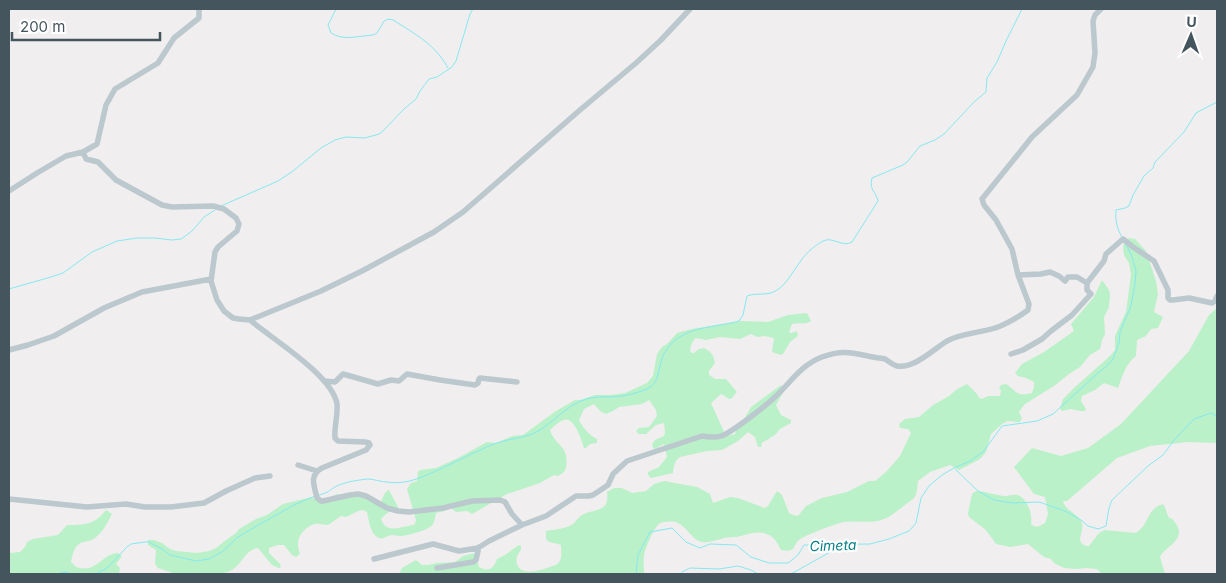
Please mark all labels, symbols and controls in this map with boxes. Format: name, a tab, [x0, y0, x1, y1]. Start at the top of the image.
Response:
scale bar	[12, 10, 160, 42]
north arrow	[1166, 10, 1216, 60]
text: U	[1186, 13, 1197, 30]
text: 200 m	[20, 17, 65, 36]
water label: Cimeta	[809, 536, 857, 554]

